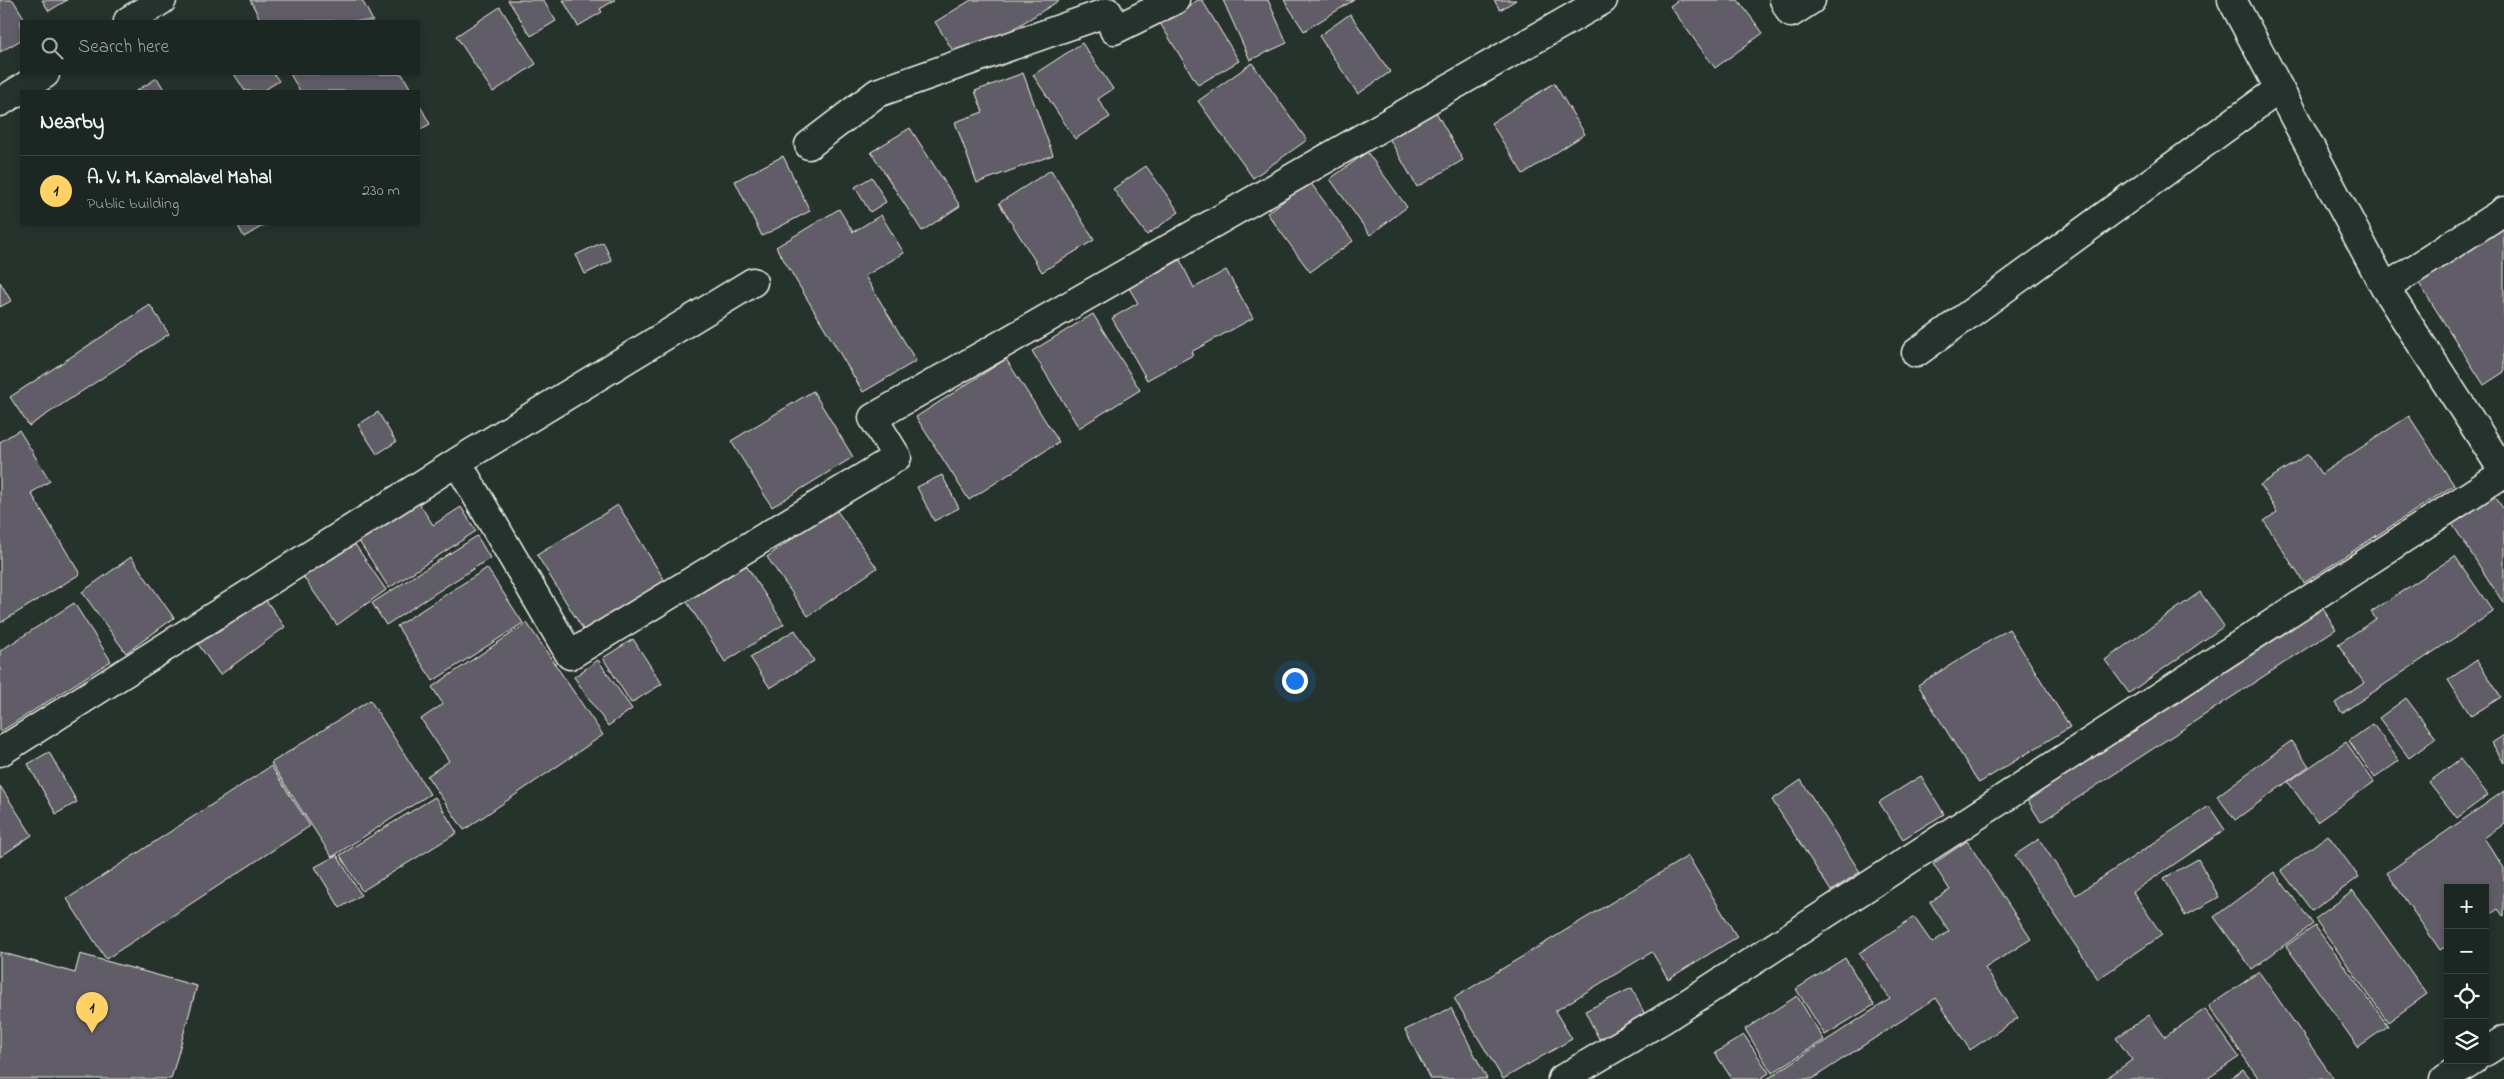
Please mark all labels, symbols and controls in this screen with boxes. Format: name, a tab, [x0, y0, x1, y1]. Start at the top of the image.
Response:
search box	[20, 20, 420, 75]
icon: search	[38, 34, 66, 62]
text: Search here	[78, 34, 169, 61]
text: Nearby	[40, 108, 104, 138]
text: A. V. M. Kamalavel Mahal	[87, 165, 272, 192]
text: 1	[53, 179, 59, 203]
text: 230 m	[362, 179, 400, 203]
text: Public building	[87, 192, 179, 216]
your location	[1282, 668, 1308, 694]
map controls	[2444, 884, 2489, 1064]
button: +	[2444, 884, 2489, 929]
button: −	[2444, 929, 2489, 974]
button: locate	[2444, 974, 2489, 1019]
pin: 1	[76, 992, 108, 1033]
button: layers	[2444, 1019, 2489, 1064]

